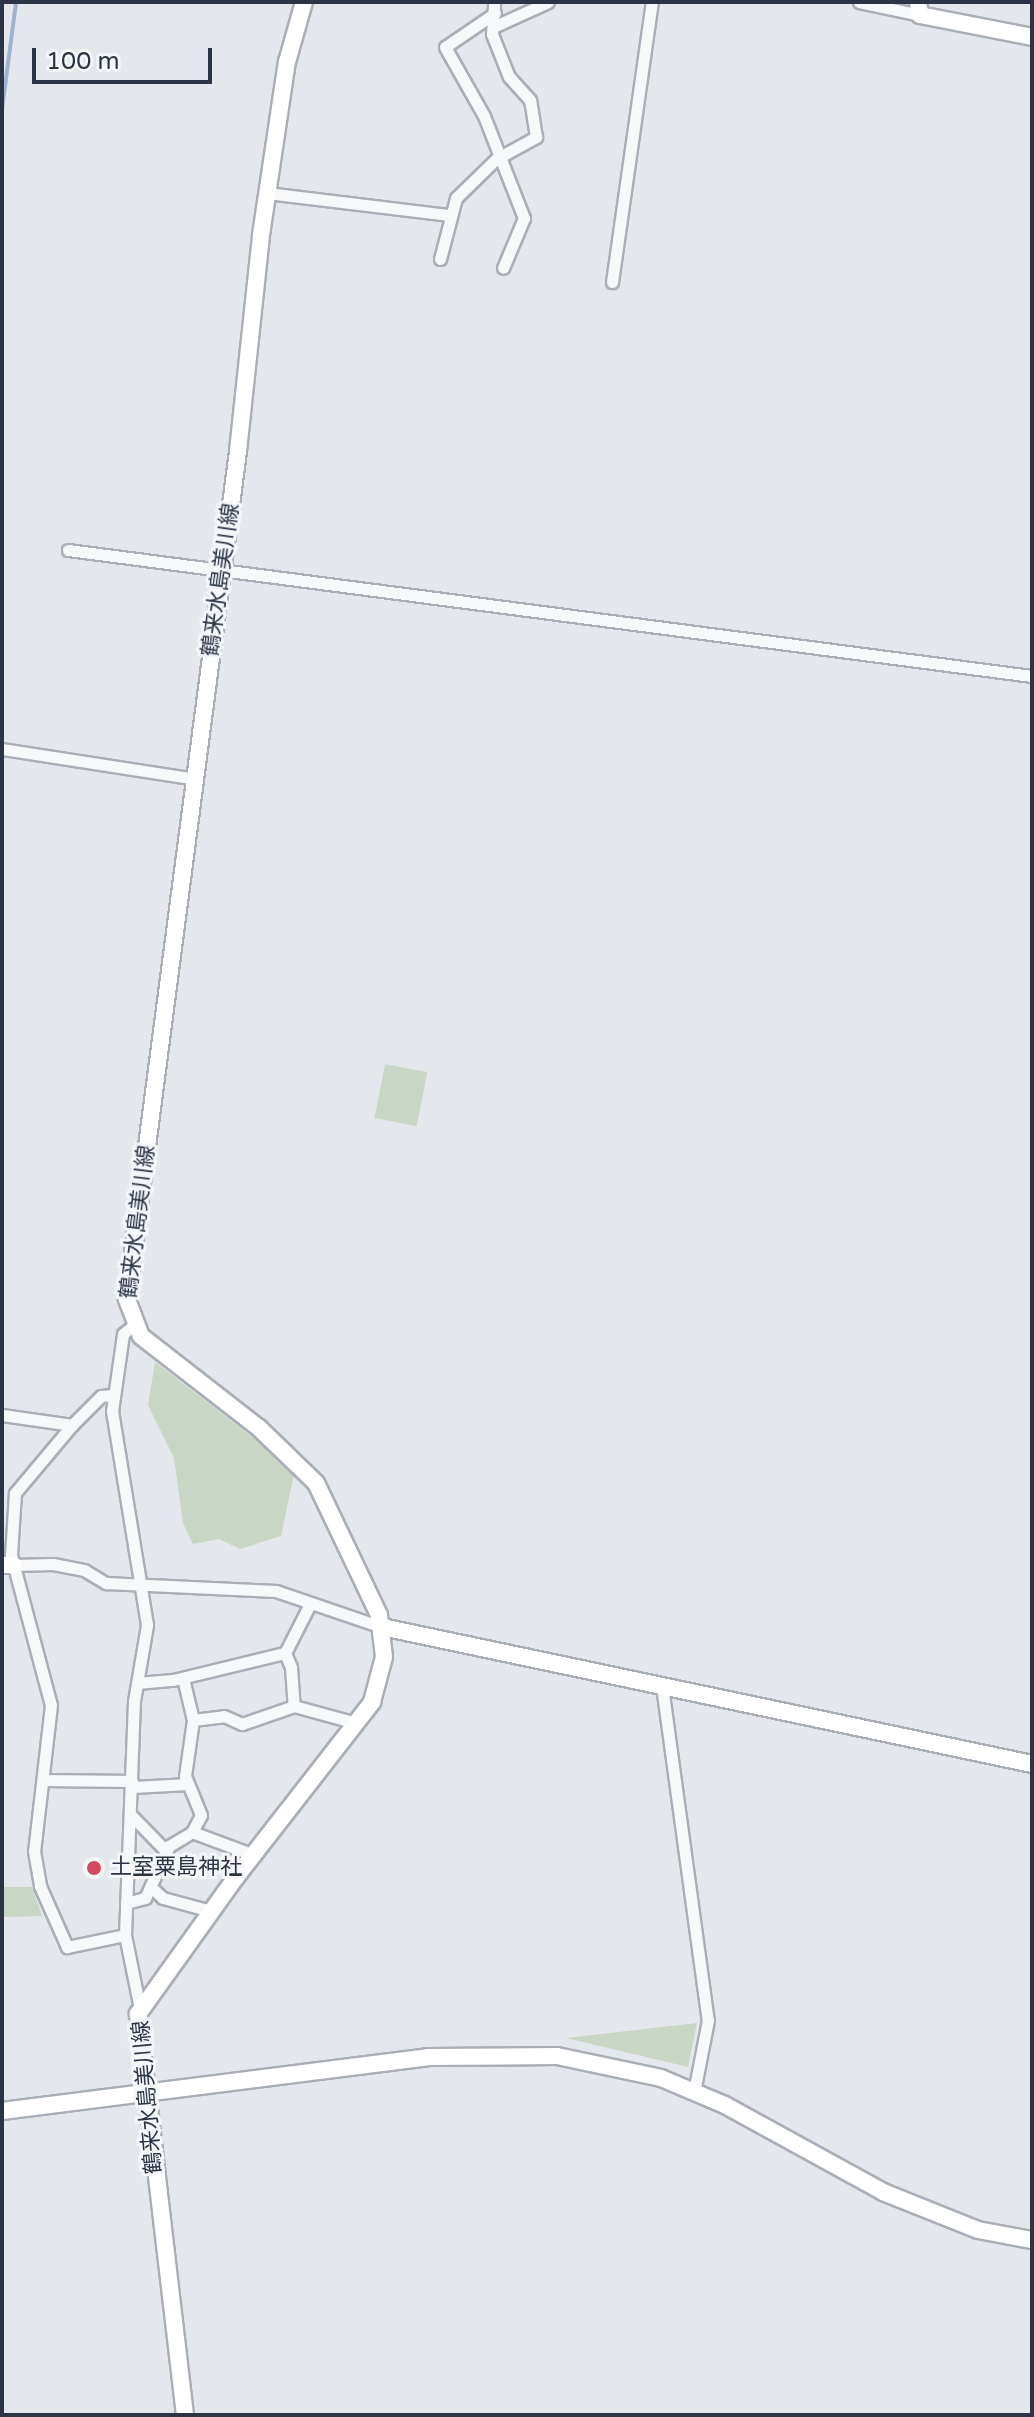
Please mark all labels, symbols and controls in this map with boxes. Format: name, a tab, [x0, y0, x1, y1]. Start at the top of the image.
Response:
scale bar	[36, 32, 216, 82]
text: 100 m	[46, 47, 120, 76]
street label: 鶴来水島美川線	[197, 502, 245, 658]
street label: 鶴来水島美川線	[116, 1144, 160, 1300]
place label: 土室粟島神社	[110, 1855, 242, 1881]
marker: 土室粟島神社	[85, 1859, 103, 1877]
street label: 鶴来水島美川線	[128, 2019, 168, 2175]

